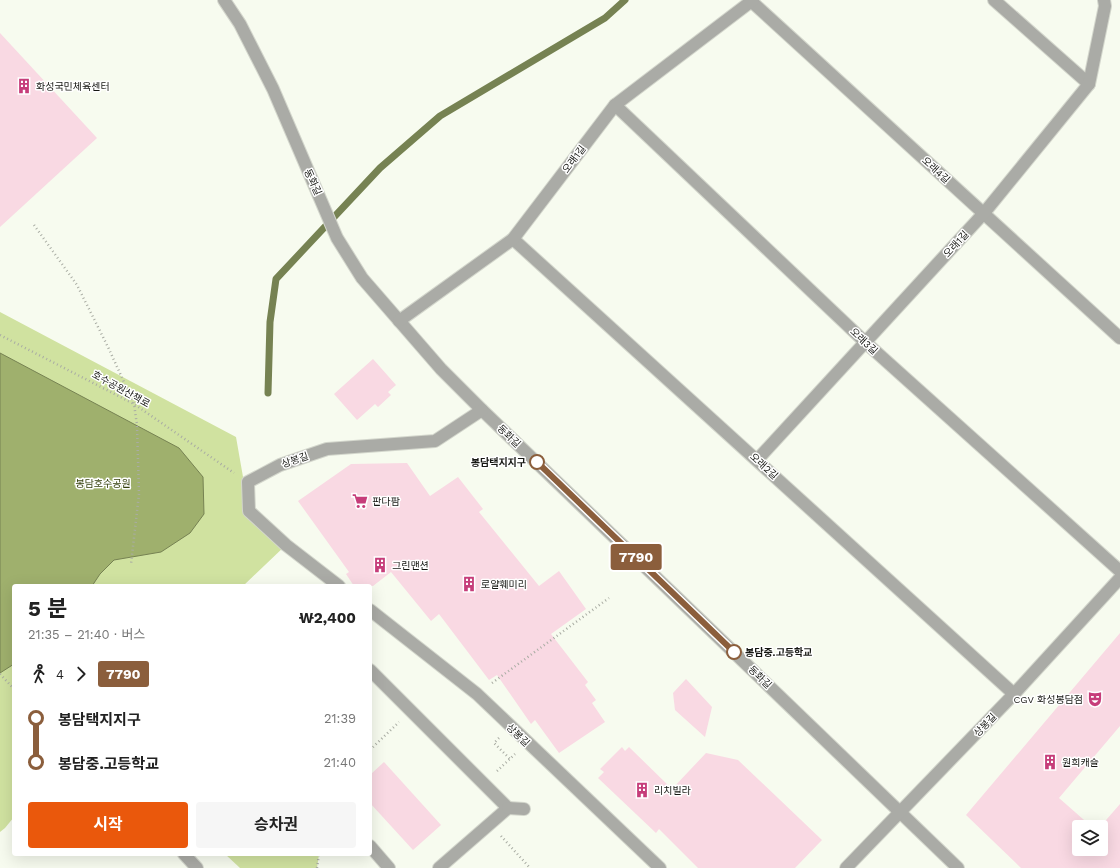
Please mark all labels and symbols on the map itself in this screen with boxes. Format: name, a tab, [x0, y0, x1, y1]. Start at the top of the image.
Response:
building icon: 화성국민체육센터	[15, 77, 33, 95]
place label: 화성국민체육센터	[36, 81, 110, 92]
street label: 오래1길	[560, 143, 588, 175]
street label: 오래4길	[920, 155, 952, 185]
street label: 동화길	[302, 167, 324, 197]
street label: 오래1길	[941, 229, 971, 259]
street label: 오래3길	[848, 326, 880, 356]
street label: 호수공원산책로	[90, 369, 152, 409]
street label: 동화길	[495, 422, 523, 450]
street label: 상봉길	[280, 450, 310, 470]
street label: 오래2길	[748, 451, 780, 481]
marker: 봉담택지지구	[529, 454, 545, 470]
place label: 봉담택지지구	[471, 457, 526, 468]
park label: 봉담호수공원	[75, 478, 131, 489]
supermarket icon: 판다팜	[351, 492, 369, 510]
place label: 판다팜	[372, 496, 400, 507]
line badge: 7790	[608, 544, 664, 570]
building icon: 그린맨션	[371, 556, 389, 574]
place label: 그린맨션	[392, 560, 429, 571]
building icon: 로얄훼미리	[460, 575, 478, 593]
place label: 로얄훼미리	[481, 579, 527, 590]
marker: 봉담중.고등학교	[726, 644, 742, 660]
place label: 봉담중.고등학교	[745, 646, 812, 658]
street label: 동화길	[746, 663, 774, 691]
theatre icon: CGV 화성봉담점	[1086, 690, 1104, 708]
place label: CGV 화성봉담점	[1013, 694, 1083, 705]
street label: 상봉길	[971, 711, 999, 739]
street label: 상봉길	[504, 721, 532, 749]
building icon: 원희캐슬	[1041, 753, 1059, 771]
place label: 원희캐슬	[1062, 757, 1099, 768]
building icon: 리치빌라	[633, 781, 651, 799]
place label: 리치빌라	[654, 785, 692, 796]

